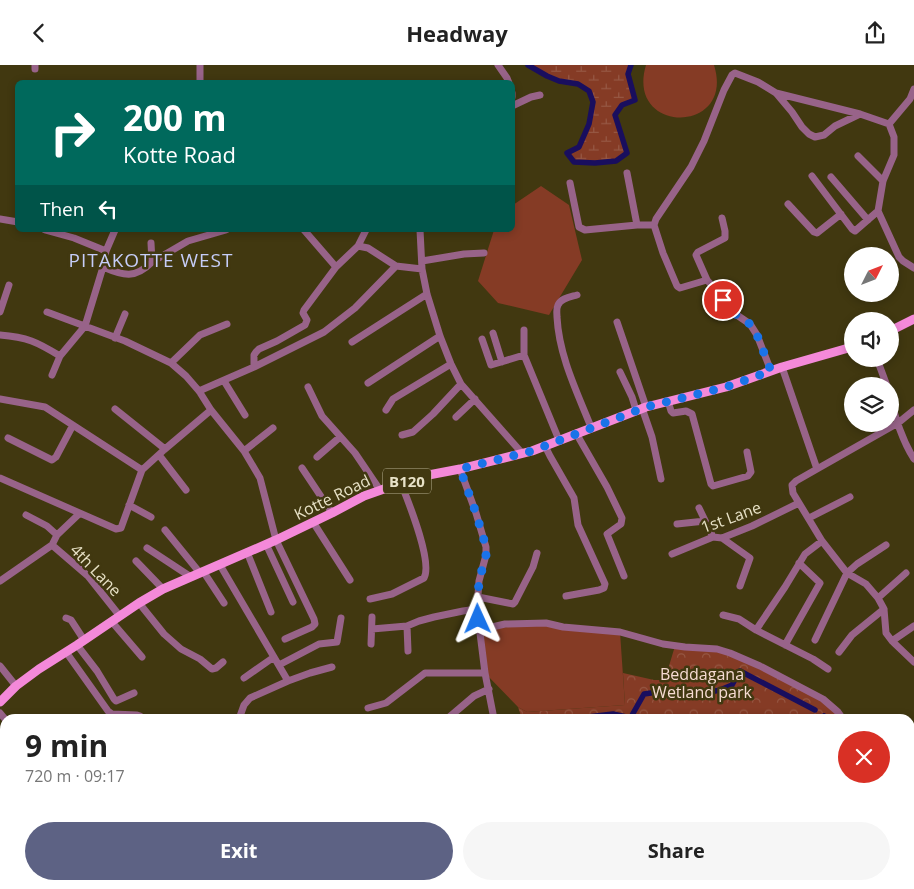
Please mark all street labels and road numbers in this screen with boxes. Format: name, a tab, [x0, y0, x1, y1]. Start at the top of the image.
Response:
street label: Kotte Road	[290, 469, 374, 525]
road number: B120	[383, 469, 431, 493]
street label: 1st Lane	[698, 496, 764, 538]
street label: 4th Lane	[66, 539, 126, 601]

